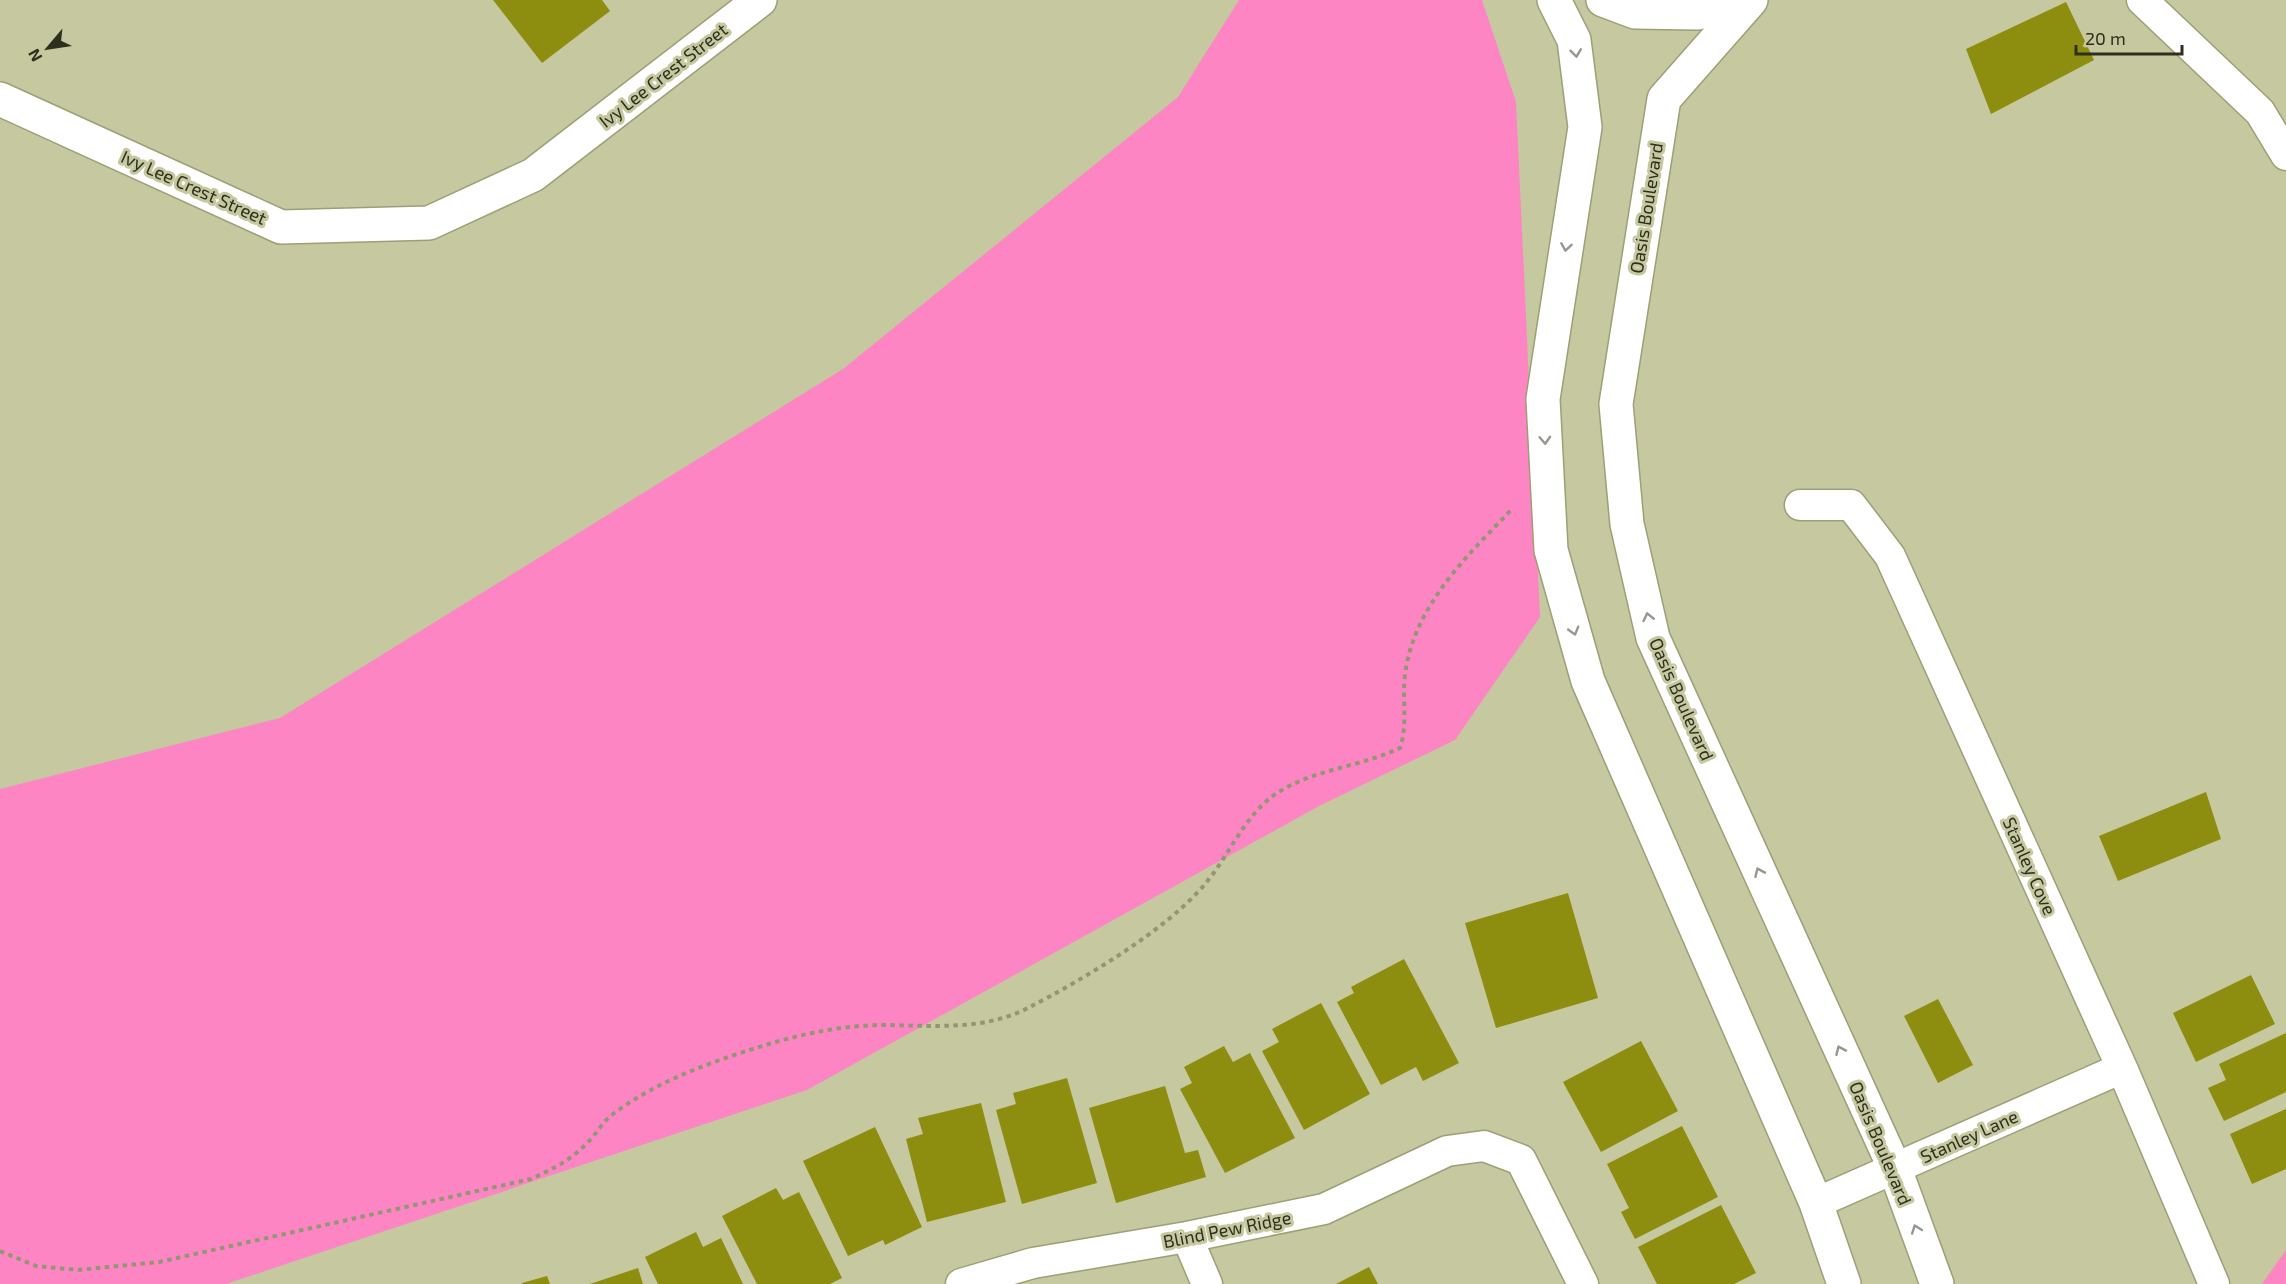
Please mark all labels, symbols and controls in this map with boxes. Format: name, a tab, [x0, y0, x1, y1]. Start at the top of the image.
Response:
north arrow	[18, 18, 78, 78]
street label: Ivy Lee Crest Street	[594, 18, 732, 132]
scale bar	[2076, 18, 2182, 56]
text: 20 m	[2085, 27, 2126, 49]
text: N	[23, 46, 46, 65]
one-way arrow	[1569, 49, 1582, 58]
street label: Oasis Boulevard	[1625, 141, 1667, 275]
street label: Ivy Lee Crest Street	[118, 145, 270, 229]
one-way arrow	[1561, 242, 1573, 251]
one-way arrow	[1539, 435, 1552, 444]
one-way arrow	[1642, 612, 1655, 622]
one-way arrow	[1567, 625, 1579, 636]
street label: Oasis Boulevard	[1645, 634, 1719, 764]
street label: Stanley Cove	[1999, 814, 2061, 918]
one-way arrow	[1755, 868, 1767, 879]
one-way arrow	[1835, 1045, 1847, 1056]
street label: Oasis Boulevard	[1845, 1078, 1917, 1208]
street label: Stanley Lane	[1917, 1105, 2021, 1167]
street label: Blind Pew Ridge	[1161, 1206, 1293, 1252]
one-way arrow	[1911, 1224, 1924, 1235]

